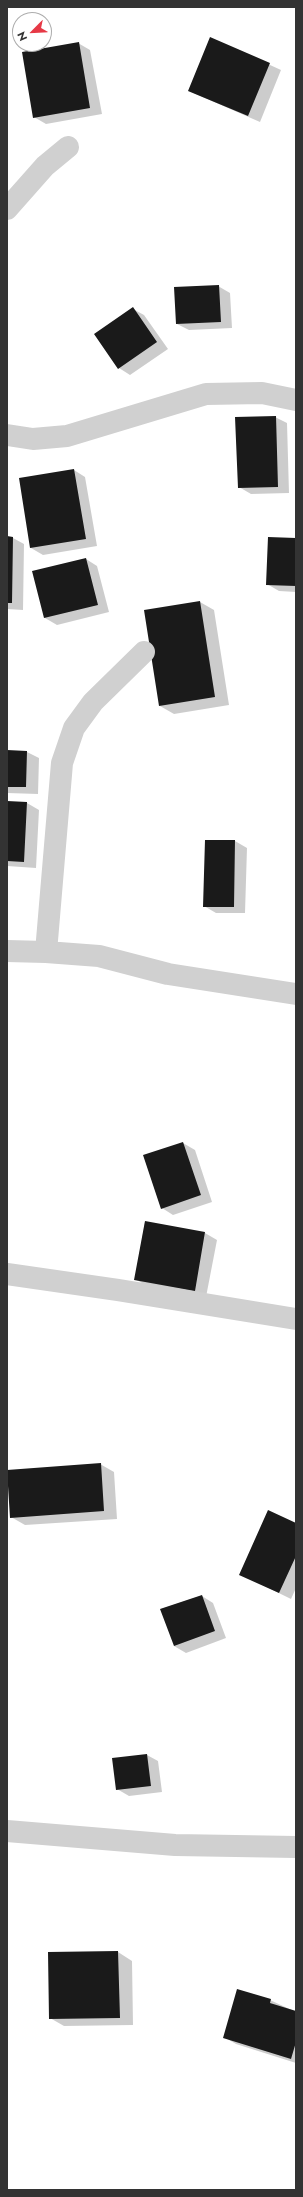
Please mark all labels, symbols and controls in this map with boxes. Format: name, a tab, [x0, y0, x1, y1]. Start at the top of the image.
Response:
north arrow	[12, 12, 52, 52]
text: N	[13, 29, 31, 44]

